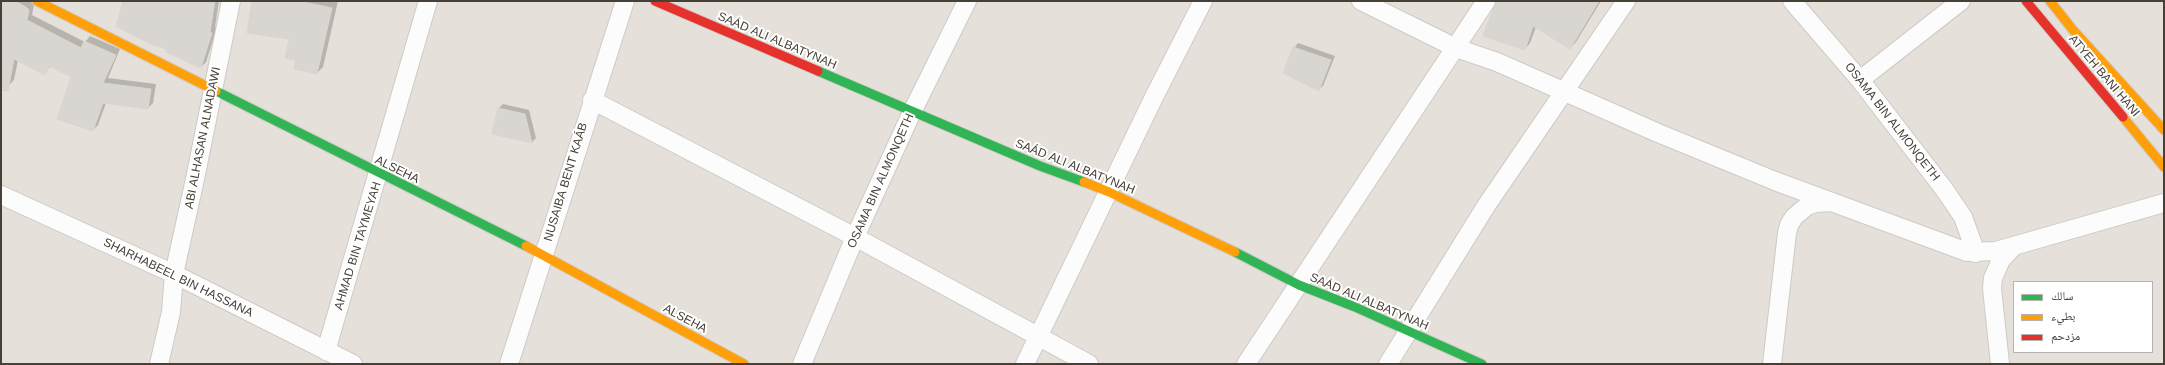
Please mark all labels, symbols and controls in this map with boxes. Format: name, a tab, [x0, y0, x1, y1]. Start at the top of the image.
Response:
street label: SAÁD ALI ALBATYNAH	[715, 9, 839, 73]
street label: ATYEH BANI HANI	[2066, 32, 2142, 120]
street label: OSAMA BIN ALMONQETH	[1841, 60, 1943, 184]
street label: ABI ALHASAN ALNADAWI	[182, 66, 224, 210]
street label: OSAMA BIN ALMONQETH	[845, 111, 917, 251]
street label: NUSAIBA BENT KAÁB	[541, 121, 591, 243]
street label: SAÁD ALI ALBATYNAH	[1013, 136, 1137, 198]
street label: ALSEHA	[373, 153, 421, 187]
street label: AHMAD BIN TAYMEYAH	[332, 180, 384, 312]
street label: SHARHABEEL BIN HASSANA	[101, 235, 255, 321]
street label: SAÁD ALI ALBATYNAH	[1307, 270, 1431, 334]
legend	[2013, 281, 2153, 353]
text: سالك	[2051, 289, 2073, 303]
street label: ALSEHA	[661, 302, 709, 336]
text: بطيء	[2051, 309, 2075, 323]
text: مزدحم	[2051, 329, 2080, 343]

